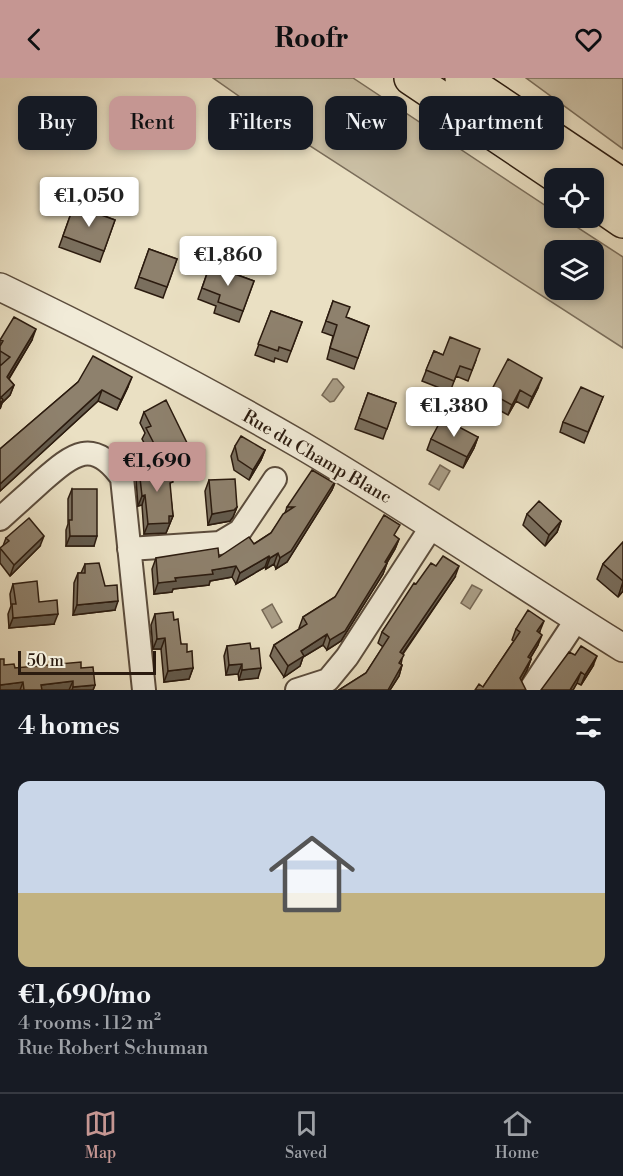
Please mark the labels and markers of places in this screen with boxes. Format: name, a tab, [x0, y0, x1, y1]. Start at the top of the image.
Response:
pin: €1,050	[40, 177, 138, 228]
pin: €1,860	[179, 236, 277, 287]
pin: €1,380	[405, 387, 503, 438]
pin: €1,690	[108, 442, 206, 493]

